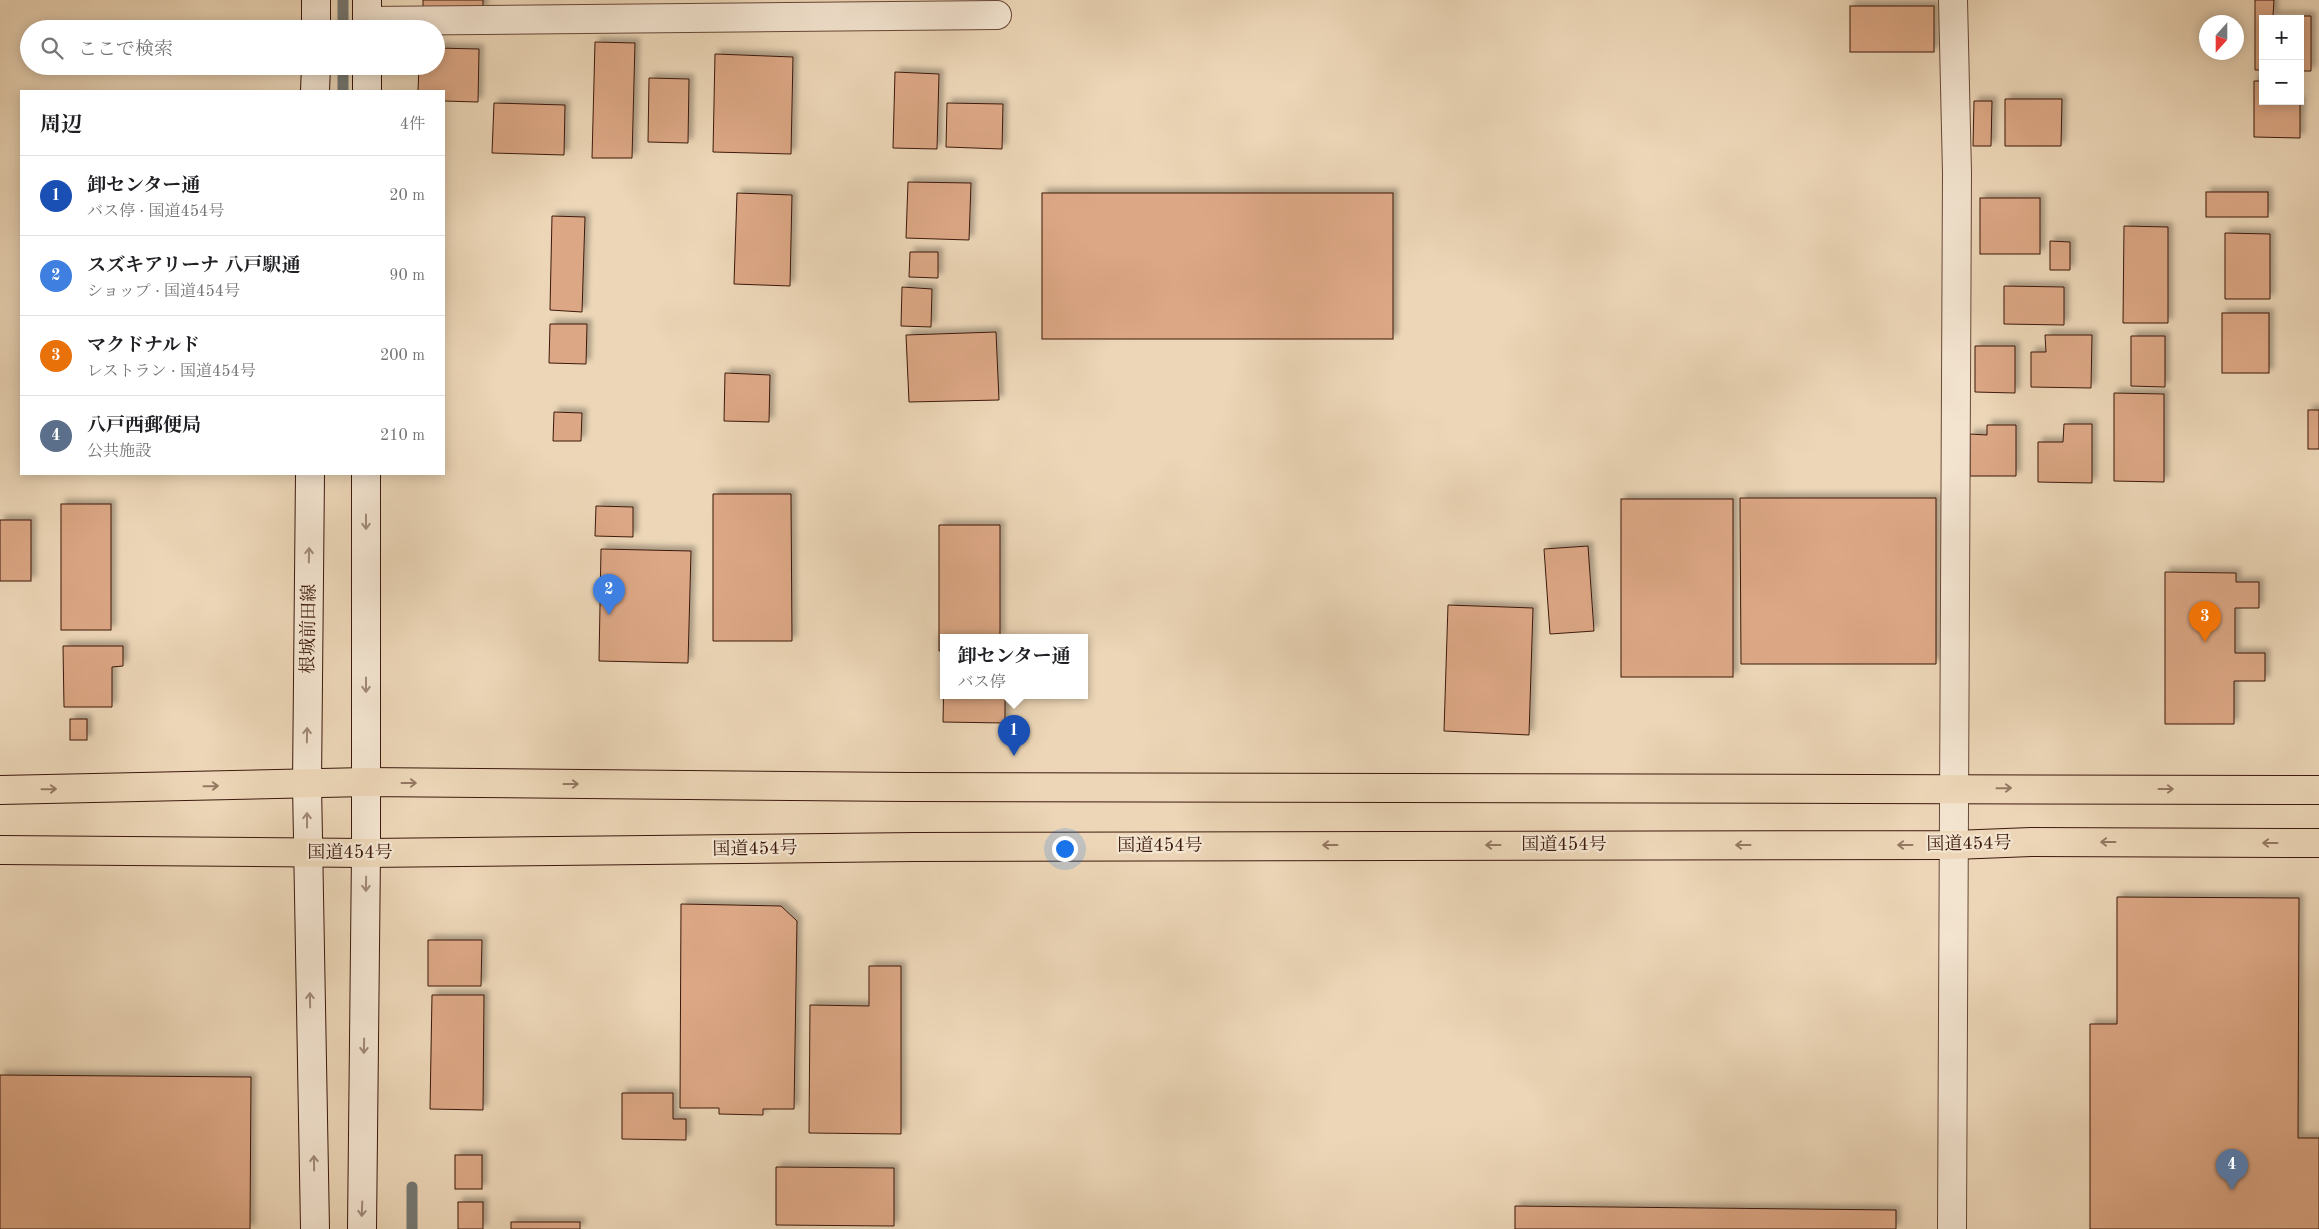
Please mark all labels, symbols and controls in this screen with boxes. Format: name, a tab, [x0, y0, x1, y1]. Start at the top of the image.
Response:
north arrow	[2199, 15, 2244, 60]
map controls	[2259, 15, 2304, 105]
button: +	[2259, 15, 2304, 60]
search box	[20, 20, 445, 75]
icon: search	[38, 34, 66, 62]
text: ここで検索	[78, 41, 173, 60]
button: −	[2259, 60, 2304, 105]
text: 周辺	[40, 115, 82, 136]
text: 4件	[400, 117, 425, 133]
text: 卸センター通	[87, 177, 200, 196]
text: 1	[51, 188, 61, 204]
text: 20 m	[389, 188, 425, 204]
text: バス停 · 国道454号	[87, 204, 224, 220]
text: スズキアリーナ 八戸駅通	[87, 257, 301, 276]
text: 2	[51, 268, 61, 284]
text: 90 m	[389, 268, 425, 284]
text: ショップ · 国道454号	[87, 284, 240, 300]
text: マクドナルド	[87, 337, 200, 356]
text: 3	[51, 348, 61, 364]
text: 200 m	[380, 348, 425, 364]
text: レストラン · 国道454号	[87, 364, 256, 380]
text: 八戸西郵便局	[87, 417, 201, 436]
text: 4	[51, 428, 61, 444]
text: 210 m	[380, 428, 425, 444]
text: 公共施設	[87, 444, 151, 460]
one-way arrow	[361, 514, 371, 530]
one-way arrow	[305, 547, 314, 563]
pin: 2	[593, 574, 625, 615]
street label: 根城前田線	[297, 584, 319, 674]
pin: 3	[2189, 601, 2221, 642]
popup	[940, 634, 1088, 699]
text: 卸センター通	[957, 648, 1071, 667]
text: バス停	[957, 675, 1005, 691]
one-way arrow	[361, 676, 371, 693]
pin: 1	[998, 715, 1030, 756]
one-way arrow	[302, 727, 312, 744]
one-way arrow	[400, 778, 416, 788]
one-way arrow	[562, 779, 579, 789]
one-way arrow	[202, 781, 219, 791]
one-way arrow	[1996, 783, 2012, 793]
one-way arrow	[40, 784, 56, 794]
one-way arrow	[2158, 784, 2174, 794]
one-way arrow	[302, 813, 312, 829]
street label: 国道454号	[1926, 832, 2012, 854]
street label: 国道454号	[1521, 834, 1607, 854]
street label: 国道454号	[1117, 835, 1203, 855]
your location	[1052, 836, 1078, 862]
street label: 国道454号	[712, 837, 798, 859]
one-way arrow	[2100, 837, 2116, 847]
one-way arrow	[2263, 838, 2279, 848]
one-way arrow	[1485, 840, 1501, 850]
one-way arrow	[1735, 840, 1751, 850]
one-way arrow	[1897, 840, 1914, 850]
one-way arrow	[1322, 841, 1338, 850]
street label: 国道454号	[307, 842, 393, 862]
one-way arrow	[361, 875, 370, 891]
one-way arrow	[306, 993, 315, 1009]
one-way arrow	[359, 1038, 369, 1054]
pin: 4	[2216, 1149, 2248, 1190]
one-way arrow	[309, 1155, 319, 1172]
one-way arrow	[358, 1200, 367, 1216]

